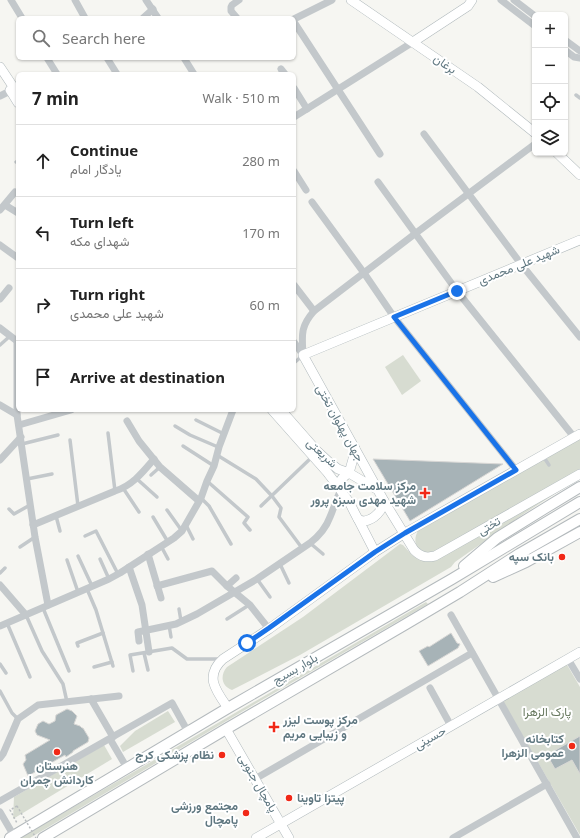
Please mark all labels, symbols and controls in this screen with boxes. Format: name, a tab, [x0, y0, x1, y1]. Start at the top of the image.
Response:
map controls	[532, 12, 568, 156]
button: +	[532, 12, 568, 48]
search box	[16, 16, 296, 60]
icon: search	[30, 27, 52, 49]
text: Search here	[62, 28, 145, 48]
button: −	[532, 48, 568, 84]
street label: برغان	[430, 50, 460, 78]
button: locate	[532, 84, 568, 120]
text: 7 min	[32, 87, 79, 110]
text: Walk · 510 m	[202, 89, 280, 107]
button: layers	[532, 120, 568, 156]
text: Continue	[70, 140, 138, 160]
icon: ahead	[32, 150, 54, 172]
text: 280 m	[242, 152, 280, 170]
text: یادگار امام	[70, 160, 122, 178]
text: Turn left	[70, 212, 134, 232]
icon: left	[32, 222, 54, 244]
text: 170 m	[242, 224, 280, 242]
text: شهدای مکه	[70, 232, 130, 250]
street label: شهید علی محمدی	[475, 240, 562, 289]
route end	[448, 282, 466, 300]
text: Turn right	[70, 284, 145, 304]
icon: right	[32, 294, 54, 316]
text: 60 m	[250, 296, 280, 314]
text: شهید علی محمدی	[70, 304, 164, 322]
icon: arrive	[32, 366, 54, 388]
text: Arrive at destination	[70, 367, 225, 387]
street label: جهان پهلوان تختی	[312, 381, 369, 464]
street label: شریعتی	[303, 434, 342, 471]
place label: مرکز سلامت جامعه شهید مهدی سبزه پرور	[309, 477, 416, 508]
marker: مرکز سلامت جامعه شهید مهدی سبزه پرور	[419, 487, 431, 499]
street label: تختی	[474, 512, 504, 539]
place label: بانک سپه	[509, 548, 554, 565]
marker: بانک سپه	[557, 552, 567, 562]
route start	[238, 634, 256, 652]
street label: بلوار بسیج	[269, 649, 321, 689]
park label: پارک الزهرا	[523, 703, 571, 720]
place label: مرکز پوست لیزر و زیبایی مریم	[282, 711, 358, 742]
marker: مرکز پوست لیزر و زیبایی مریم	[268, 721, 280, 733]
street label: حسینی	[411, 722, 449, 754]
place label: کتابخانه عمومی الزهرا	[502, 730, 565, 761]
marker: کتابخانه عمومی الزهرا	[567, 741, 577, 751]
place label: نظام پزشکی کرج	[135, 746, 214, 763]
marker: هنرستان کاردانش چمران	[52, 747, 62, 757]
marker: نظام پزشکی کرج	[217, 750, 227, 760]
street label: پامچال جنوبی	[235, 750, 282, 815]
place label: هنرستان کاردانش چمران	[20, 757, 94, 788]
place label: پیتزا تاوینا	[297, 789, 345, 806]
marker: پیتزا تاوینا	[284, 793, 294, 803]
place label: مجتمع ورزشی پامچال	[171, 797, 238, 828]
marker: مجتمع ورزشی پامچال	[241, 808, 251, 818]

